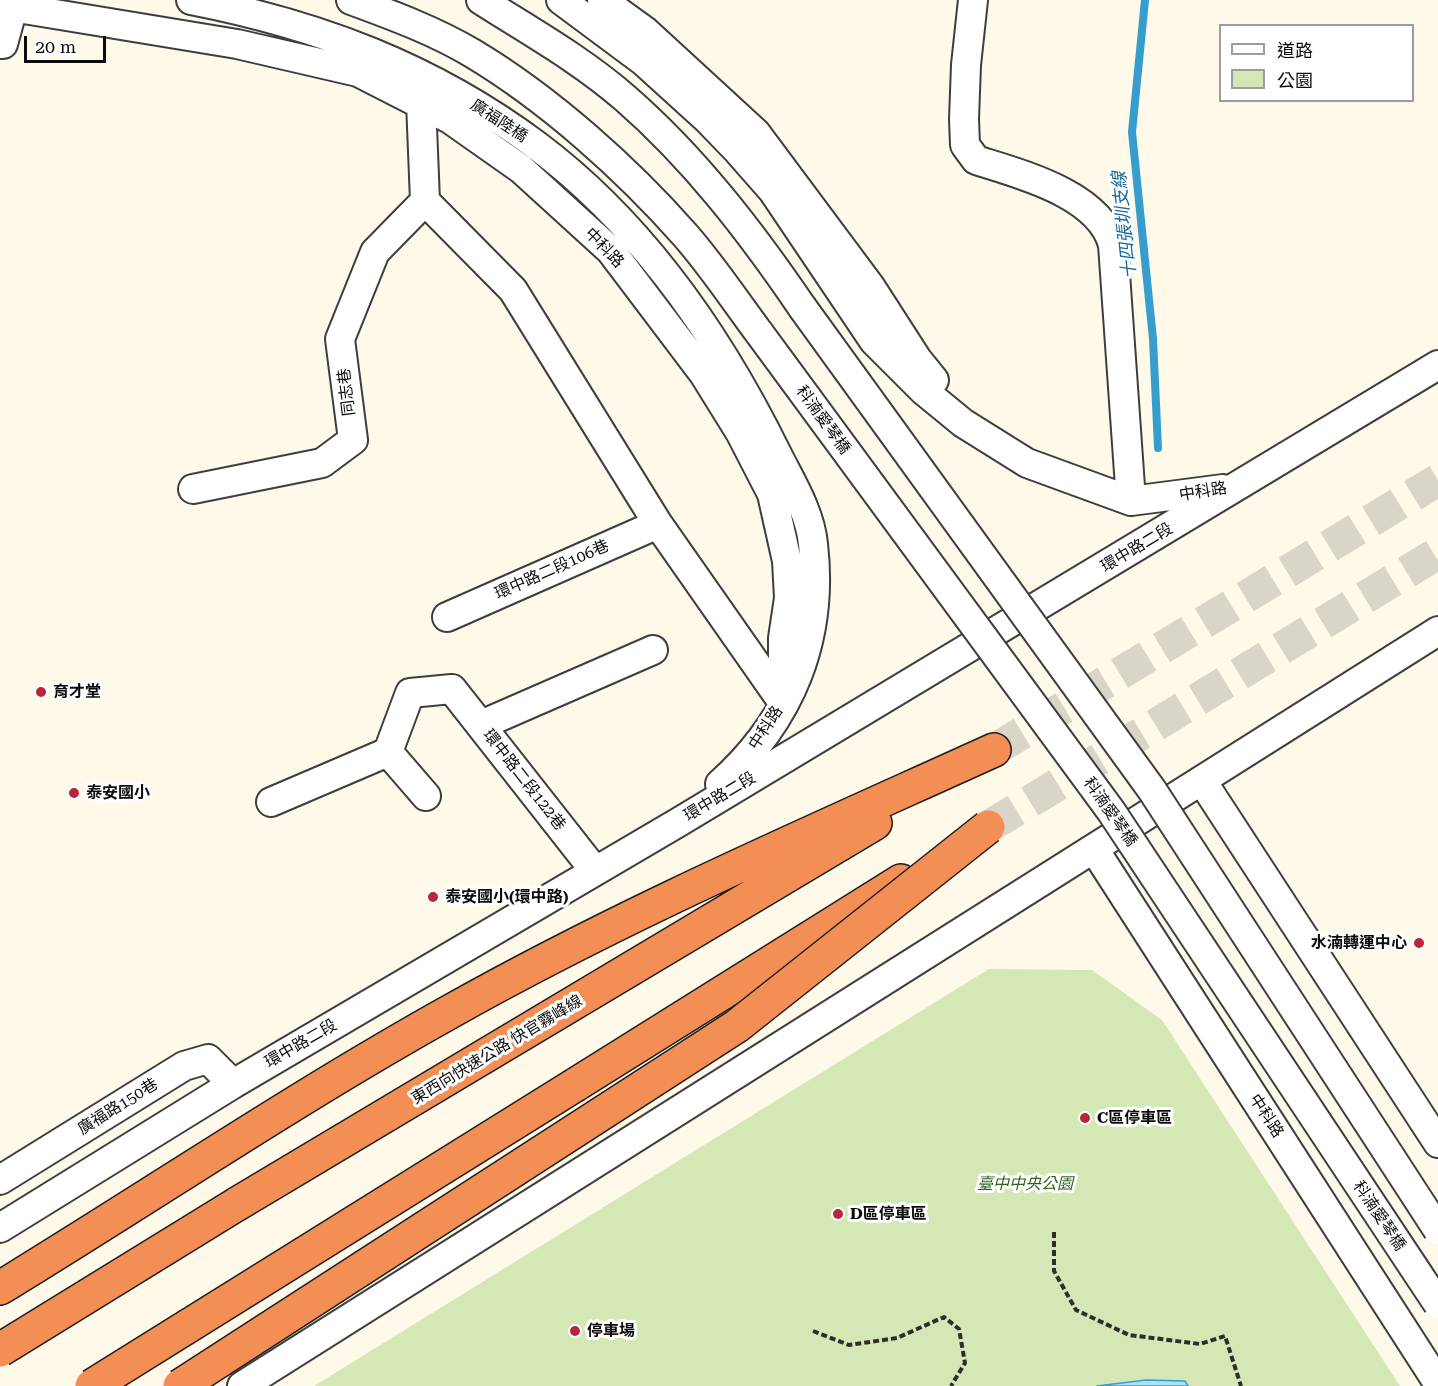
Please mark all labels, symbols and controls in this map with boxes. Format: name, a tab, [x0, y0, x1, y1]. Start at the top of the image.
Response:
scale bar	[27, 24, 110, 62]
legend	[1219, 24, 1414, 102]
text: 20 m	[35, 36, 76, 57]
text: 道路	[1277, 40, 1313, 61]
text: 公園	[1277, 70, 1313, 91]
street label: 廣福陸橋	[467, 96, 531, 146]
water label: 十四張圳支線	[1109, 170, 1141, 280]
street label: 中科路	[580, 224, 628, 272]
street label: 同志巷	[335, 367, 359, 417]
street label: 科湳愛琴橋	[792, 382, 854, 458]
street label: 中科路	[1178, 479, 1228, 505]
street label: 環中路二段	[1098, 519, 1176, 577]
street label: 環中路二段106巷	[492, 536, 612, 604]
place label: 育才堂	[53, 682, 101, 702]
marker: 育才堂	[34, 685, 48, 699]
street label: 中科路	[745, 703, 787, 753]
street label: 環中路二段122巷	[479, 726, 569, 834]
street label: 環中路二段	[681, 768, 759, 826]
street label: 科湳愛琴橋	[1079, 774, 1141, 850]
place label: 泰安國小	[86, 783, 150, 803]
marker: 泰安國小	[67, 786, 81, 800]
place label: 泰安國小(環中路)	[445, 887, 568, 907]
marker: 泰安國小(環中路)	[426, 890, 440, 904]
place label: 水湳轉運中心	[1311, 933, 1407, 953]
marker: 水湳轉運中心	[1412, 936, 1426, 950]
street label: 東西向快速公路 快官霧峰線	[408, 991, 586, 1109]
street label: 環中路二段	[262, 1016, 340, 1072]
street label: 廣福路150巷	[74, 1075, 162, 1139]
street label: 中科路	[1245, 1091, 1287, 1141]
place label: C區停車區	[1097, 1108, 1172, 1128]
marker: C區停車區	[1078, 1111, 1092, 1125]
park label: 臺中中央公園	[977, 1174, 1073, 1194]
street label: 科湳愛琴橋	[1349, 1177, 1409, 1255]
place label: D區停車區	[850, 1204, 927, 1224]
marker: D區停車區	[831, 1207, 845, 1221]
place label: 停車場	[587, 1321, 635, 1341]
marker: 停車場	[568, 1324, 582, 1338]

